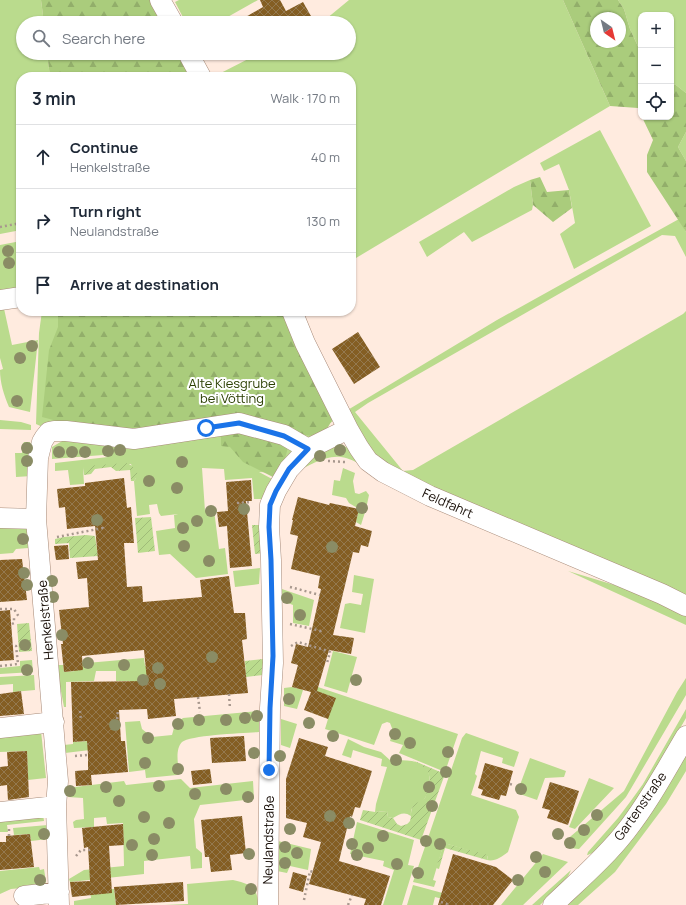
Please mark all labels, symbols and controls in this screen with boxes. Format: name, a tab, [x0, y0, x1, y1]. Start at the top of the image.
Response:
north arrow	[590, 12, 626, 48]
map controls	[638, 12, 674, 120]
button: +	[638, 12, 674, 48]
search box	[16, 16, 356, 60]
icon: search	[30, 27, 52, 49]
text: Search here	[62, 28, 145, 49]
button: −	[638, 48, 674, 84]
button: locate	[638, 84, 674, 120]
text: 3 min	[32, 87, 76, 110]
text: Walk · 170 m	[270, 89, 340, 107]
text: Continue	[70, 137, 138, 158]
icon: ahead	[32, 146, 54, 168]
text: 40 m	[311, 148, 340, 166]
text: Henkelstraße	[70, 158, 150, 176]
text: Turn right	[70, 201, 141, 222]
icon: right	[32, 210, 54, 232]
text: 130 m	[306, 212, 340, 230]
text: Neulandstraße	[70, 222, 159, 240]
icon: arrive	[32, 274, 54, 296]
text: Arrive at destination	[70, 274, 219, 295]
park label: Alte Kiesgrube bei Vötting	[189, 374, 276, 407]
route start	[197, 419, 215, 437]
street label: Feldfahrt	[420, 484, 476, 522]
street label: Henkelstraße	[33, 579, 57, 661]
route end	[260, 761, 278, 779]
street label: Gartenstraße	[610, 768, 671, 844]
street label: Neulandstraße	[258, 795, 278, 885]

